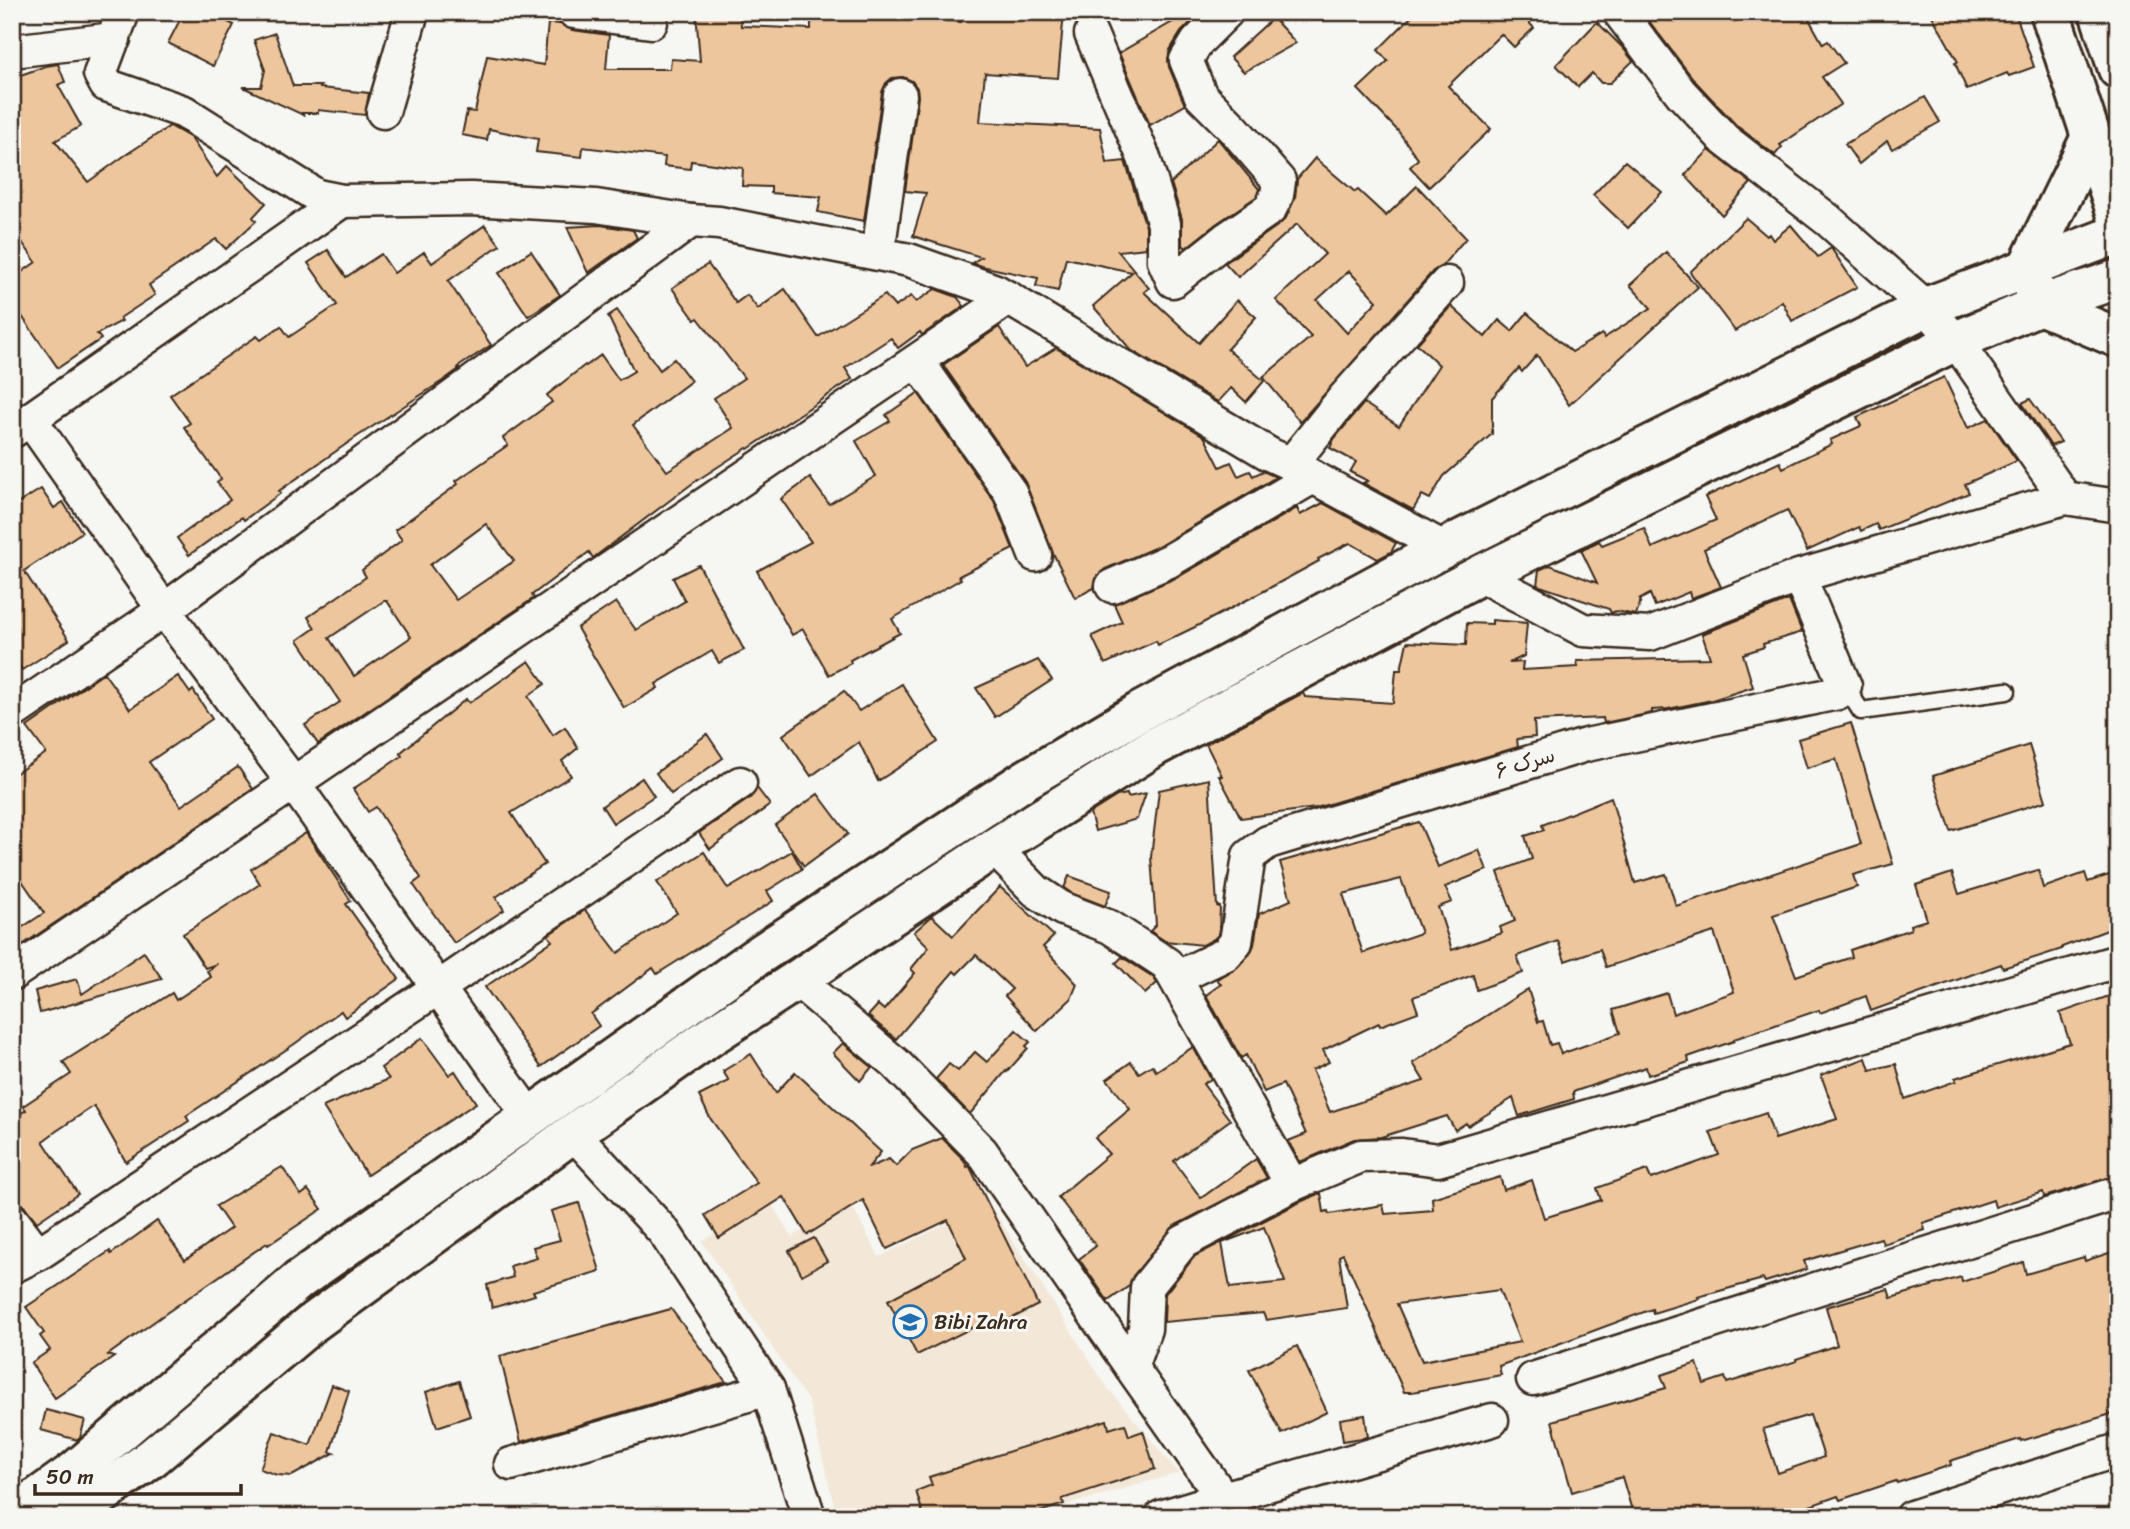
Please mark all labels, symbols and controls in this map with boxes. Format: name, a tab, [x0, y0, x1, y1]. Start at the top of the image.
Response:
street label: سرک ۶	[1490, 736, 1560, 790]
school or university icon: Bibi Zahra	[891, 1303, 929, 1341]
place label: Bibi Zahra	[934, 1303, 1028, 1341]
scale bar	[35, 1452, 242, 1496]
text: 50 m	[46, 1458, 94, 1496]

